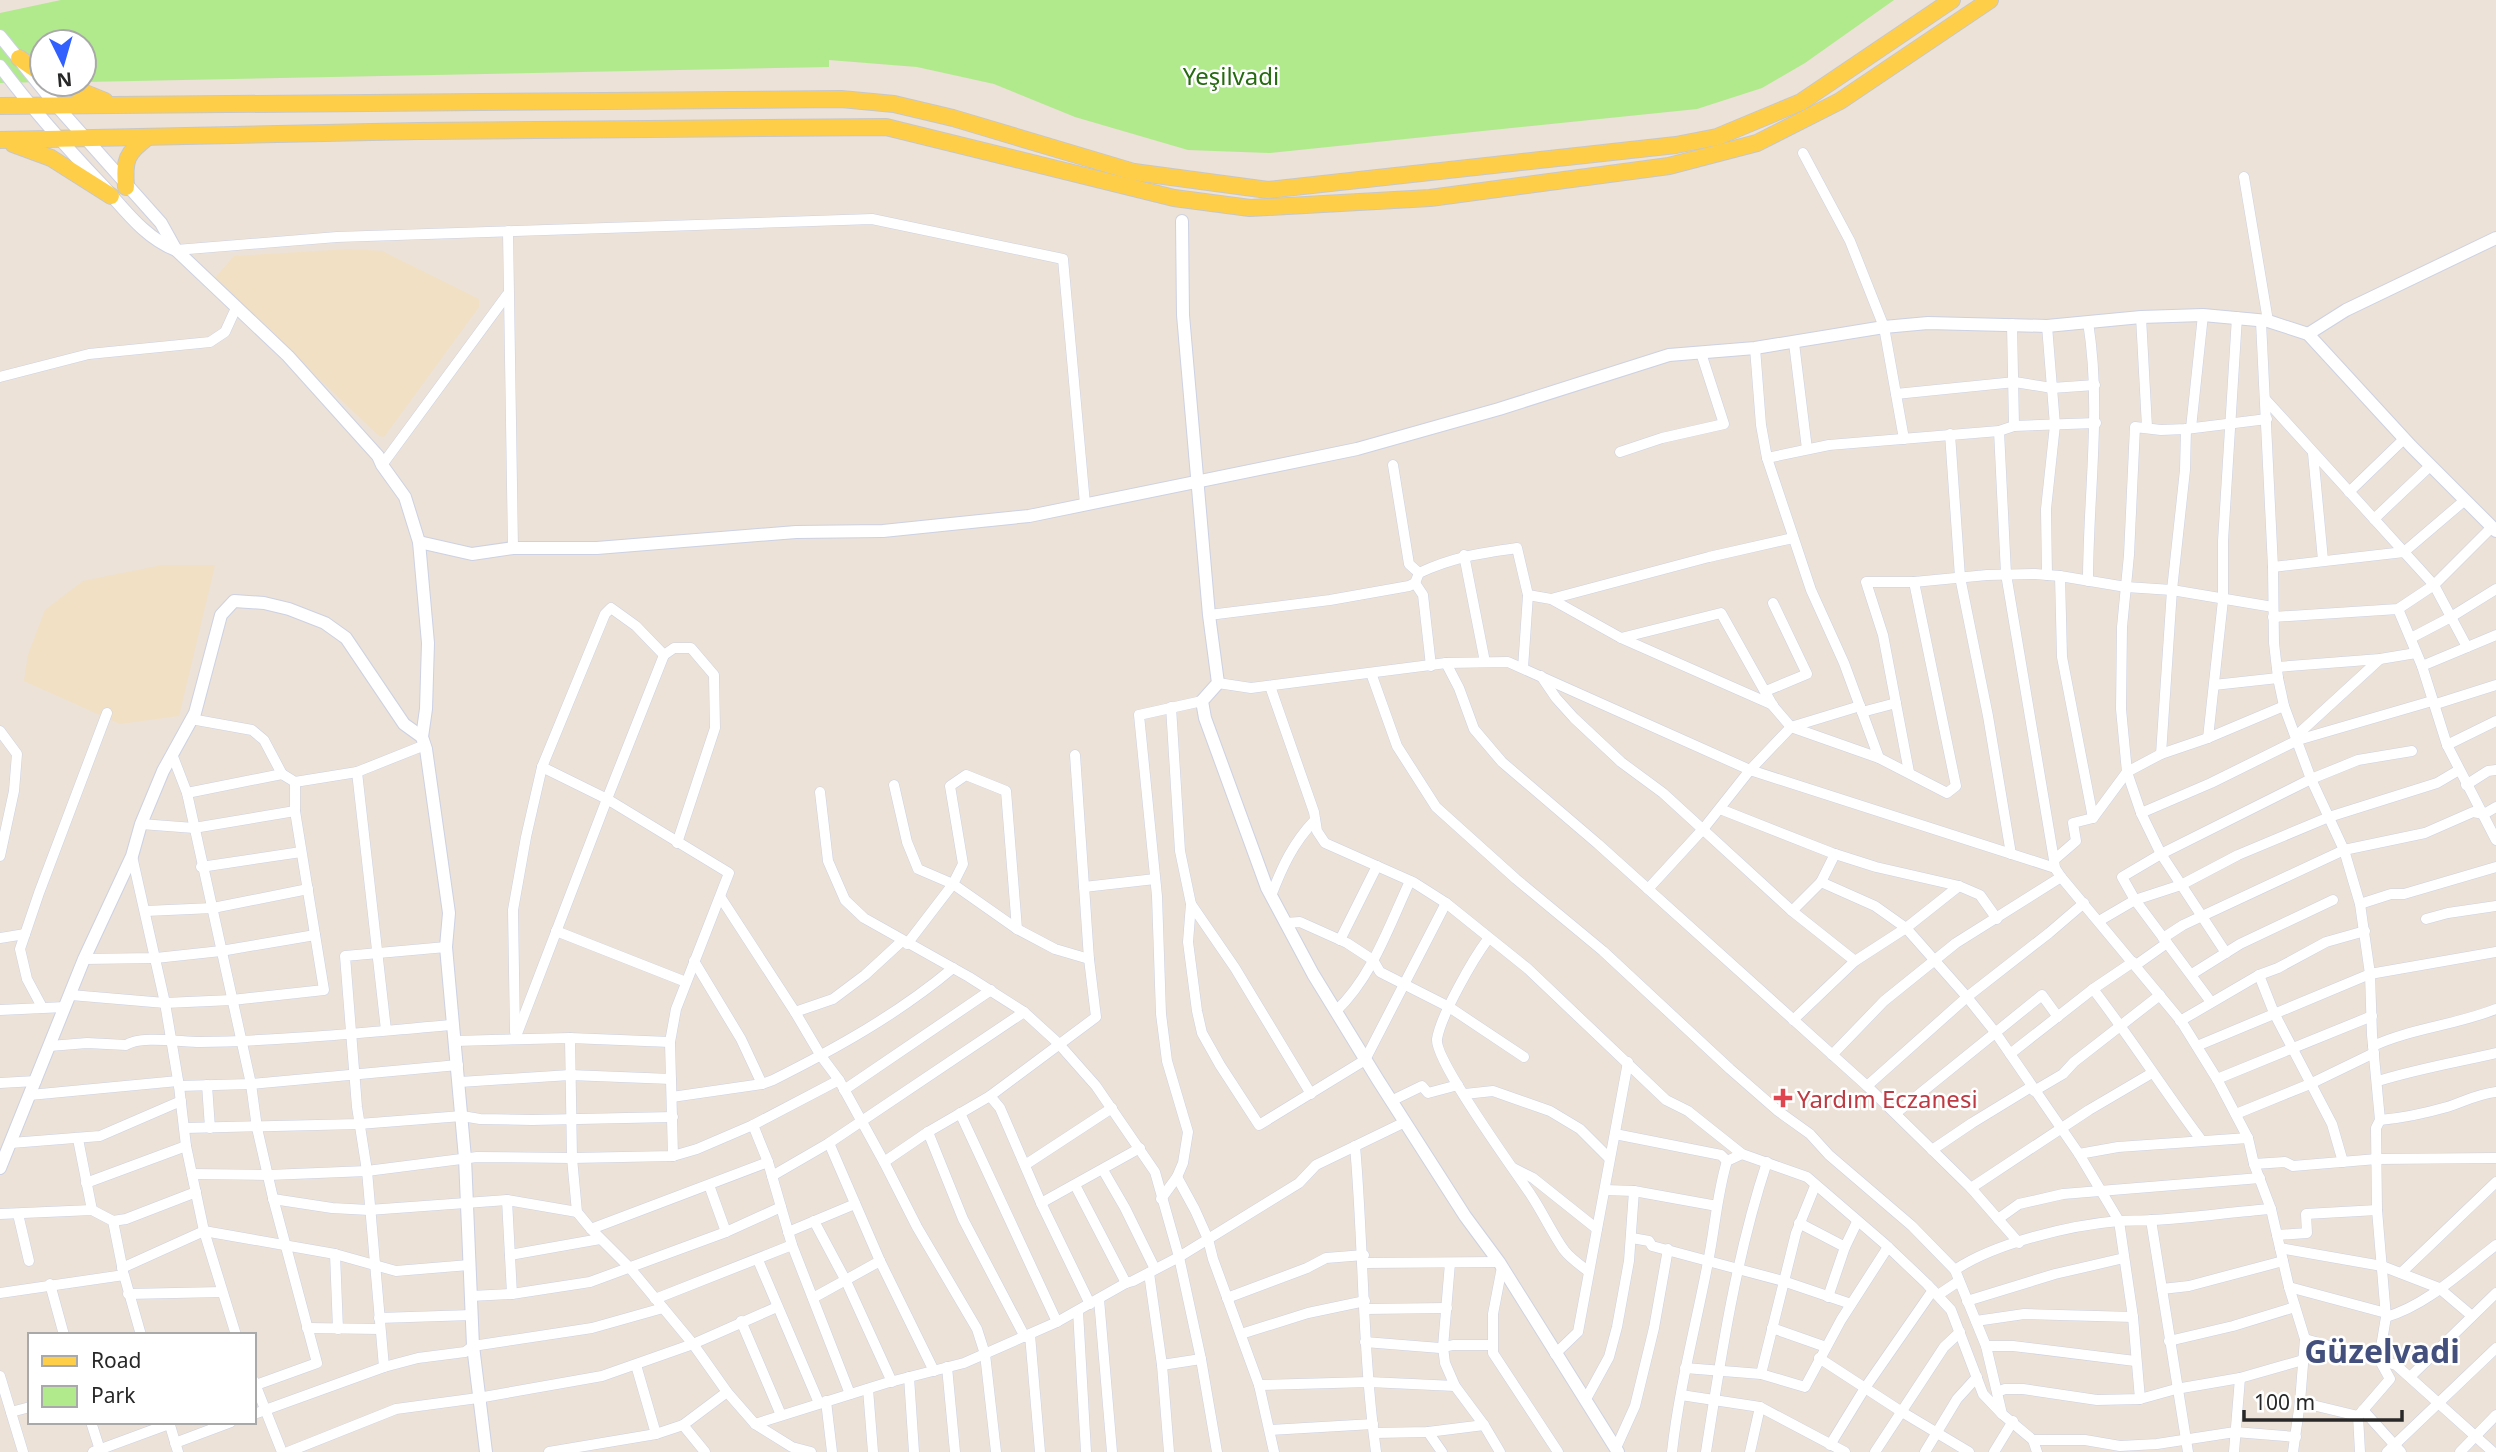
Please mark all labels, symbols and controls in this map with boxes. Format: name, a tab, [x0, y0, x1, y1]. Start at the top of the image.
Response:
north arrow	[28, 28, 98, 98]
park label: Yeşilvadi	[1183, 59, 1279, 92]
text: N	[56, 66, 73, 94]
place label: Yardım Eczanesi	[1797, 1082, 1978, 1115]
marker: Yardım Eczanesi	[1775, 1090, 1791, 1106]
district label: Güzelvadi	[2304, 1329, 2460, 1372]
legend	[28, 1333, 256, 1424]
text: Road	[91, 1346, 141, 1374]
scale bar	[2244, 1378, 2402, 1422]
text: Park	[91, 1381, 136, 1409]
text: 100 m	[2254, 1388, 2315, 1416]

